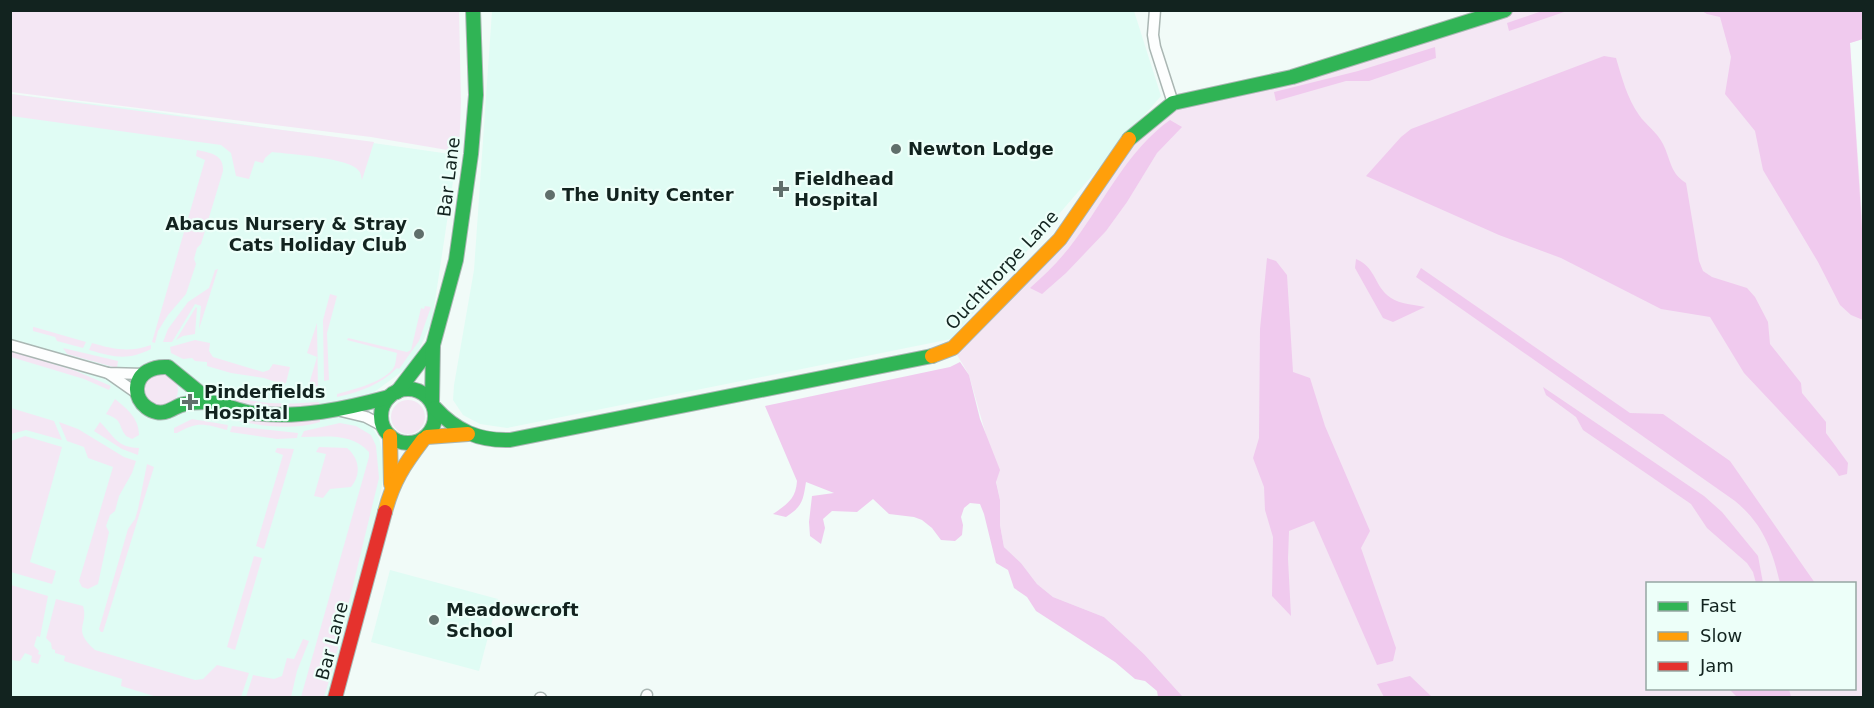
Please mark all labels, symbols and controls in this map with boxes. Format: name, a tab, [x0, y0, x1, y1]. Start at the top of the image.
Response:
street label: Bar Lane	[433, 136, 464, 218]
place label: Newton Lodge	[908, 138, 1054, 159]
marker: Newton Lodge	[889, 142, 903, 156]
place label: Fieldhead Hospital	[794, 168, 894, 210]
marker: Fieldhead Hospital	[772, 180, 790, 198]
place label: The Unity Center	[562, 184, 734, 205]
marker: The Unity Center	[543, 188, 557, 202]
street label: Ouchthorpe Lane	[941, 206, 1062, 334]
place label: Abacus Nursery & Stray Cats Holiday Club	[165, 213, 407, 255]
marker: Abacus Nursery & Stray Cats Holiday Club	[412, 227, 426, 241]
place label: Pinderfields Hospital	[204, 381, 325, 423]
marker: Pinderfields Hospital	[181, 393, 199, 411]
legend	[1646, 582, 1856, 690]
text: Fast	[1700, 595, 1736, 616]
street label: Bar Lane	[311, 599, 352, 682]
place label: Meadowcroft School	[446, 599, 579, 641]
marker: Meadowcroft School	[427, 613, 441, 627]
text: Slow	[1700, 625, 1742, 646]
text: Jam	[1699, 655, 1734, 676]

